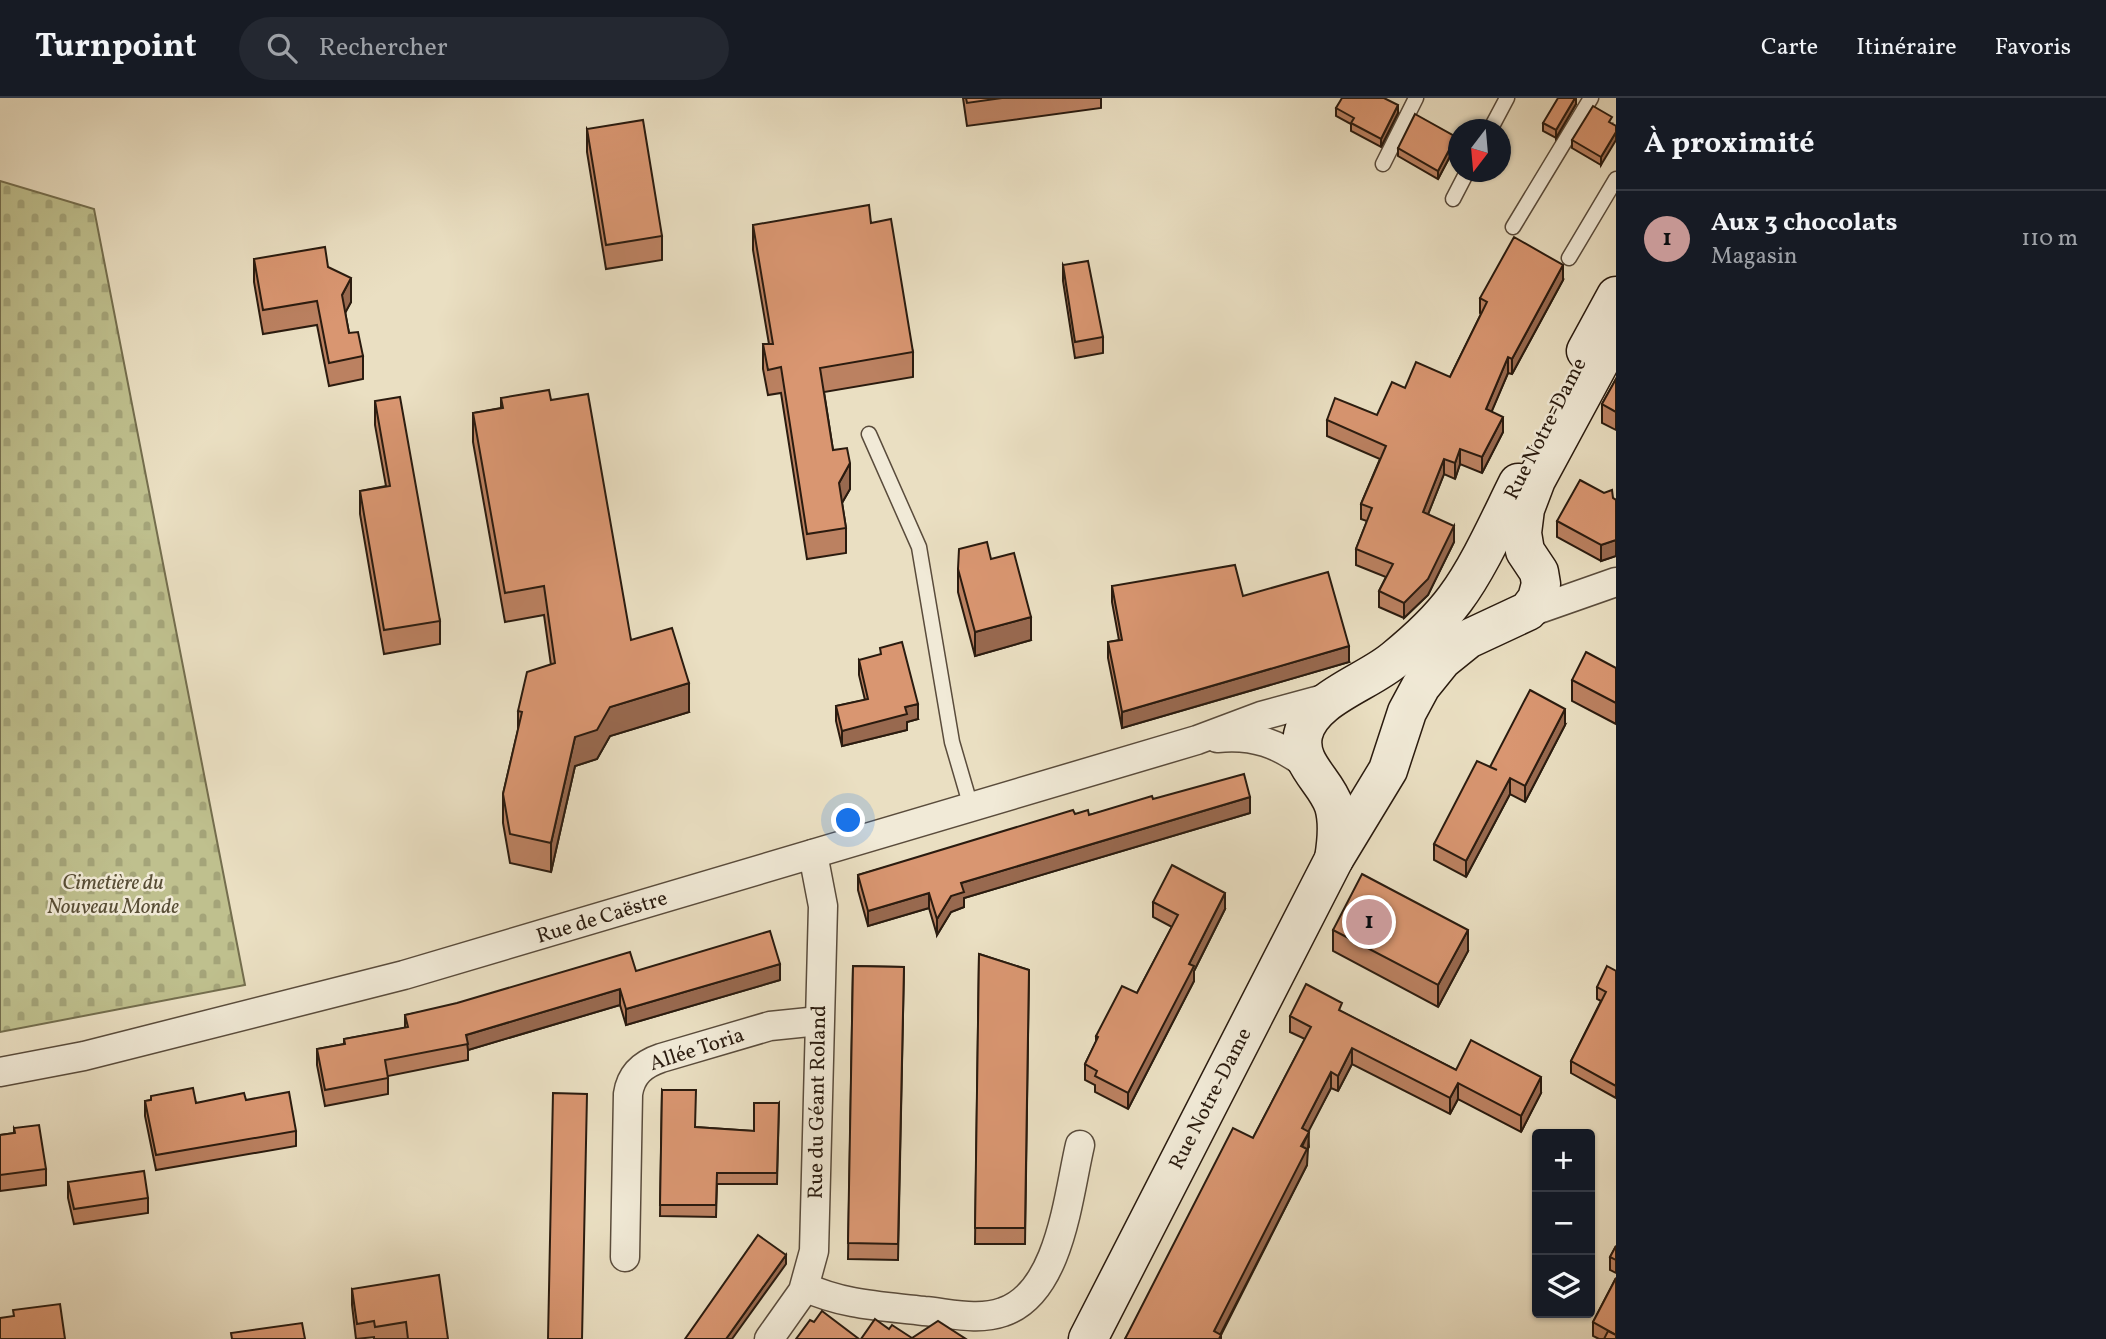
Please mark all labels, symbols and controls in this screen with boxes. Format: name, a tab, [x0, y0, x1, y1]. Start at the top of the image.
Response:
search box	[239, 17, 729, 80]
text: Turnpoint	[35, 25, 197, 71]
icon: search	[263, 29, 301, 67]
text: Rechercher	[319, 30, 448, 66]
text: Carte	[1761, 31, 1818, 65]
text: Itinéraire	[1856, 31, 1957, 65]
text: Favoris	[1995, 31, 2071, 65]
north arrow	[1448, 119, 1511, 182]
text: À proximité	[1644, 123, 1815, 165]
text: Aux 3 chocolats	[1711, 205, 1898, 241]
text: 1	[1662, 223, 1672, 255]
text: 110 m	[2021, 223, 2078, 255]
text: Magasin	[1711, 241, 1798, 273]
street label: Rue Notre-Dame	[1498, 353, 1594, 505]
your location	[831, 803, 865, 837]
park label: Cimetière du Nouveau Monde	[47, 869, 179, 922]
street label: Rue de Caëstre	[533, 884, 671, 952]
pin: 1	[1346, 896, 1392, 948]
street label: Rue du Géant Roland	[802, 1005, 834, 1199]
street label: Allée Toria	[646, 1021, 748, 1079]
street label: Rue Notre-Dame	[1163, 1023, 1259, 1175]
map controls	[1532, 1129, 1595, 1318]
button: +	[1532, 1129, 1595, 1192]
button: −	[1532, 1192, 1595, 1255]
button: layers	[1532, 1255, 1595, 1318]

